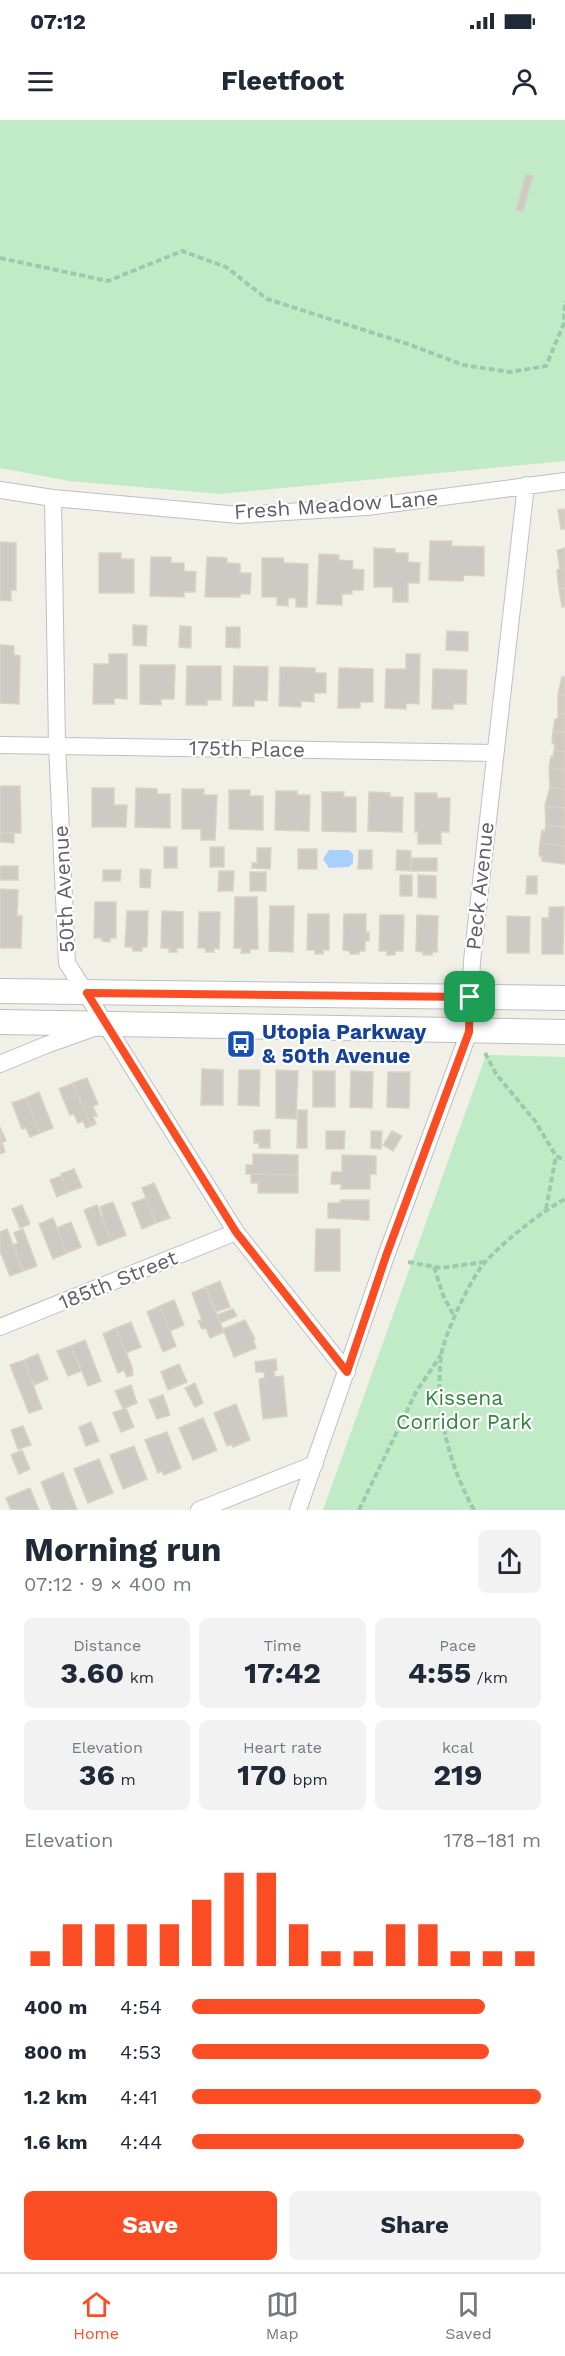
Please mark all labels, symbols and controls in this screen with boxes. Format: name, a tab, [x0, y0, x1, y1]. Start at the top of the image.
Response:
text: 07:12	[30, 9, 86, 34]
icon: menu	[24, 65, 57, 98]
text: Fleetfoot	[221, 65, 344, 97]
icon: person	[508, 65, 541, 98]
street label: Fresh Meadow Lane	[233, 485, 439, 524]
street label: 175th Place	[189, 735, 305, 762]
street label: Peck Avenue	[460, 821, 499, 951]
street label: 50th Avenue	[48, 825, 79, 953]
pin	[444, 971, 495, 1022]
icon: arrive	[453, 980, 486, 1013]
place label: Utopia Parkway & 50th Avenue	[262, 1019, 426, 1068]
bus stop icon: Utopia Parkway & 50th Avenue	[225, 1028, 257, 1060]
street label: 185th Street	[55, 1244, 181, 1315]
park label: Kissena Corridor Park	[396, 1385, 532, 1434]
text: Morning run	[24, 1530, 221, 1569]
button: share	[478, 1530, 541, 1593]
text: 07:12 · 9 × 400 m	[24, 1572, 192, 1596]
text: Distance	[73, 1636, 141, 1655]
text: Time	[263, 1636, 302, 1655]
text: Pace	[439, 1636, 476, 1655]
text: 3.60	[60, 1655, 124, 1690]
text: 17:42	[244, 1655, 321, 1690]
text: 4:55	[408, 1655, 471, 1690]
text: km	[124, 1668, 154, 1687]
text: /km	[471, 1668, 508, 1687]
text: Elevation	[71, 1738, 143, 1757]
text: Heart rate	[243, 1738, 322, 1757]
text: kcal	[442, 1738, 474, 1757]
text: 36	[79, 1757, 115, 1792]
text: 170	[237, 1757, 287, 1792]
text: 219	[433, 1757, 482, 1792]
text: m	[115, 1770, 136, 1789]
text: bpm	[287, 1770, 328, 1789]
text: Elevation	[24, 1828, 113, 1852]
text: 178–181 m	[444, 1828, 541, 1852]
text: 400 m	[24, 1995, 87, 2019]
text: 4:54	[120, 1995, 162, 2019]
text: 800 m	[24, 2040, 87, 2064]
text: 4:53	[120, 2040, 161, 2064]
text: 1.2 km	[24, 2085, 87, 2109]
text: 4:41	[120, 2085, 158, 2109]
text: 1.6 km	[24, 2130, 88, 2154]
text: 4:44	[120, 2130, 163, 2154]
button: Save	[24, 2191, 277, 2260]
button: Share	[289, 2191, 541, 2260]
tab: Home	[73, 2288, 119, 2343]
tab: Map	[266, 2288, 299, 2343]
tab: Saved	[445, 2288, 492, 2343]

